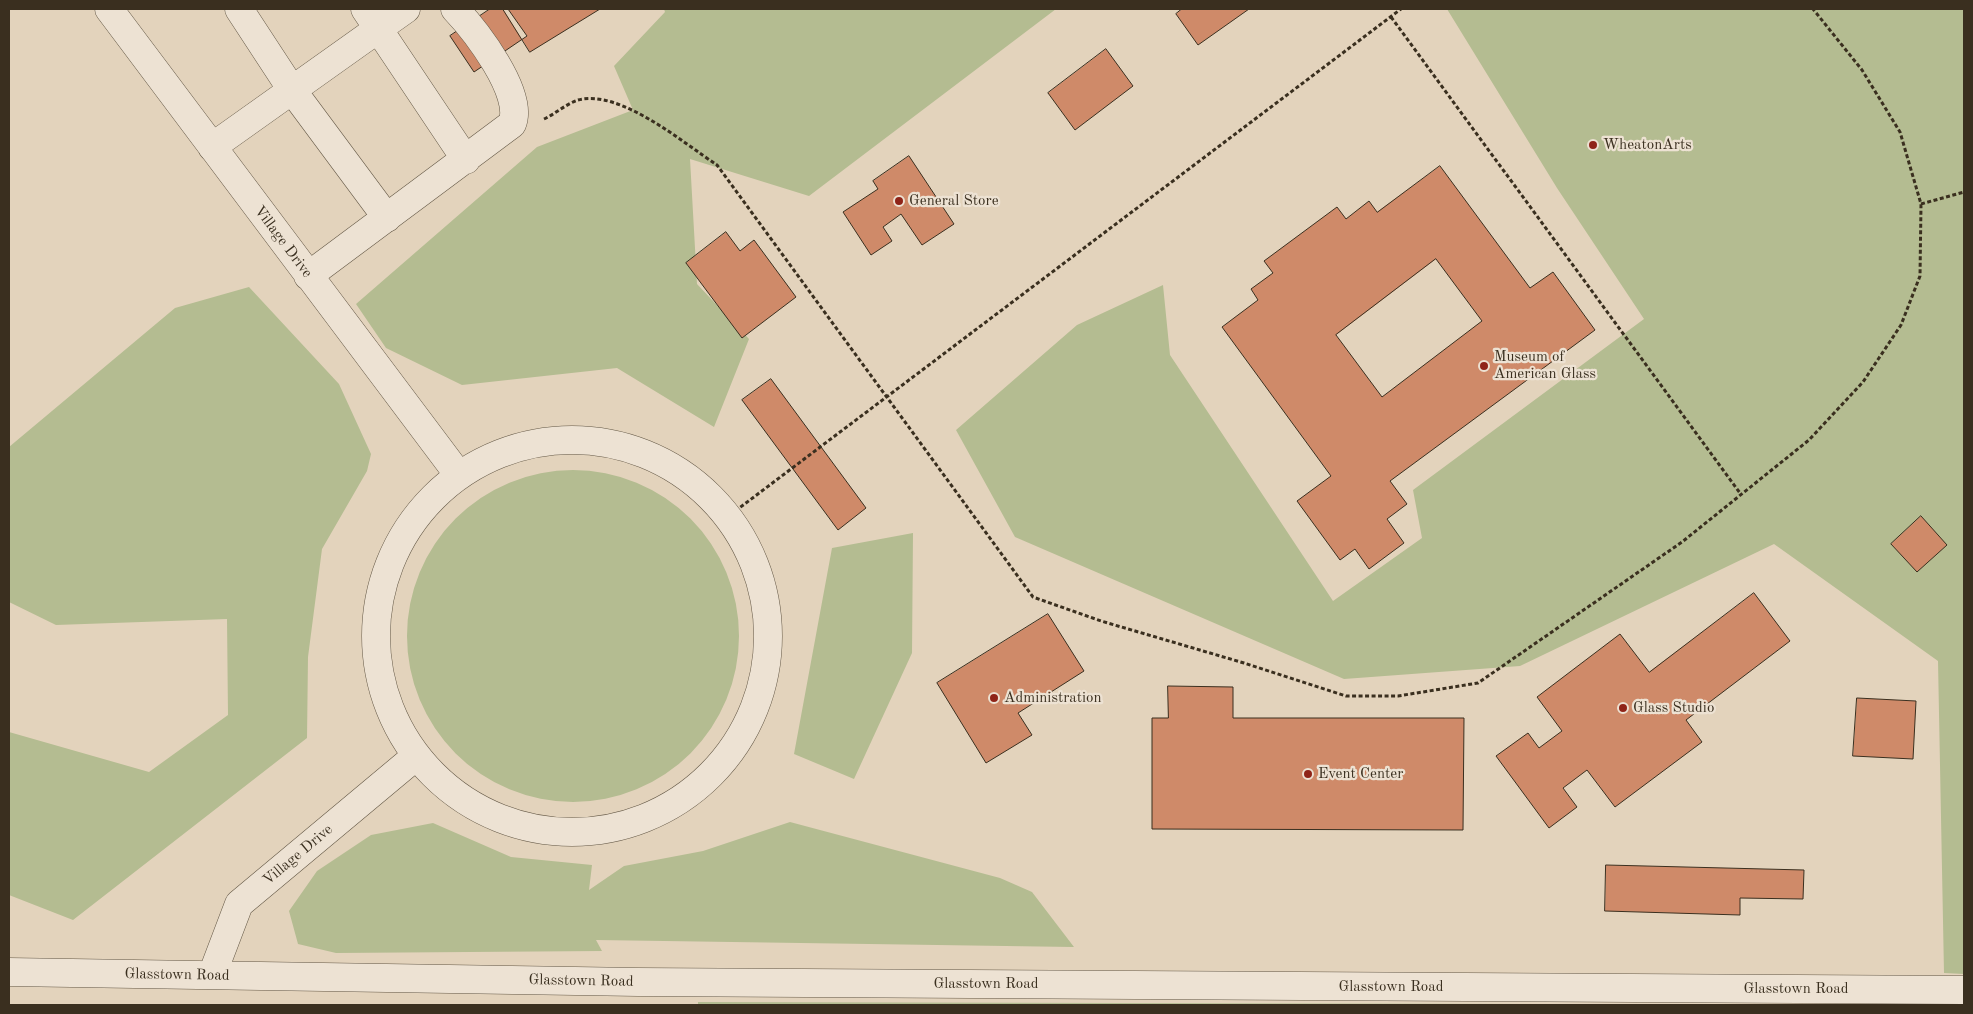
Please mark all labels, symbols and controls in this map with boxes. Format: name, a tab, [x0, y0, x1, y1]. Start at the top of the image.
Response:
place label: WheatonArts	[1603, 136, 1692, 154]
marker: WheatonArts	[1587, 139, 1599, 151]
place label: General Store	[909, 192, 999, 210]
marker: General Store	[893, 195, 905, 207]
street label: Village Drive	[250, 202, 316, 282]
place label: Museum of American Glass	[1494, 348, 1596, 383]
marker: Museum of American Glass	[1478, 360, 1490, 372]
place label: Administration	[1004, 689, 1102, 707]
marker: Administration	[988, 692, 1000, 704]
place label: Glass Studio	[1633, 699, 1714, 717]
marker: Glass Studio	[1617, 702, 1629, 714]
place label: Event Center	[1318, 765, 1403, 783]
marker: Event Center	[1302, 768, 1314, 780]
street label: Village Drive	[259, 821, 337, 889]
street label: Glasstown Road	[124, 965, 230, 985]
street label: Glasstown Road	[528, 971, 634, 991]
street label: Glasstown Road	[933, 975, 1039, 993]
street label: Glasstown Road	[1338, 978, 1444, 996]
street label: Glasstown Road	[1743, 980, 1849, 998]

